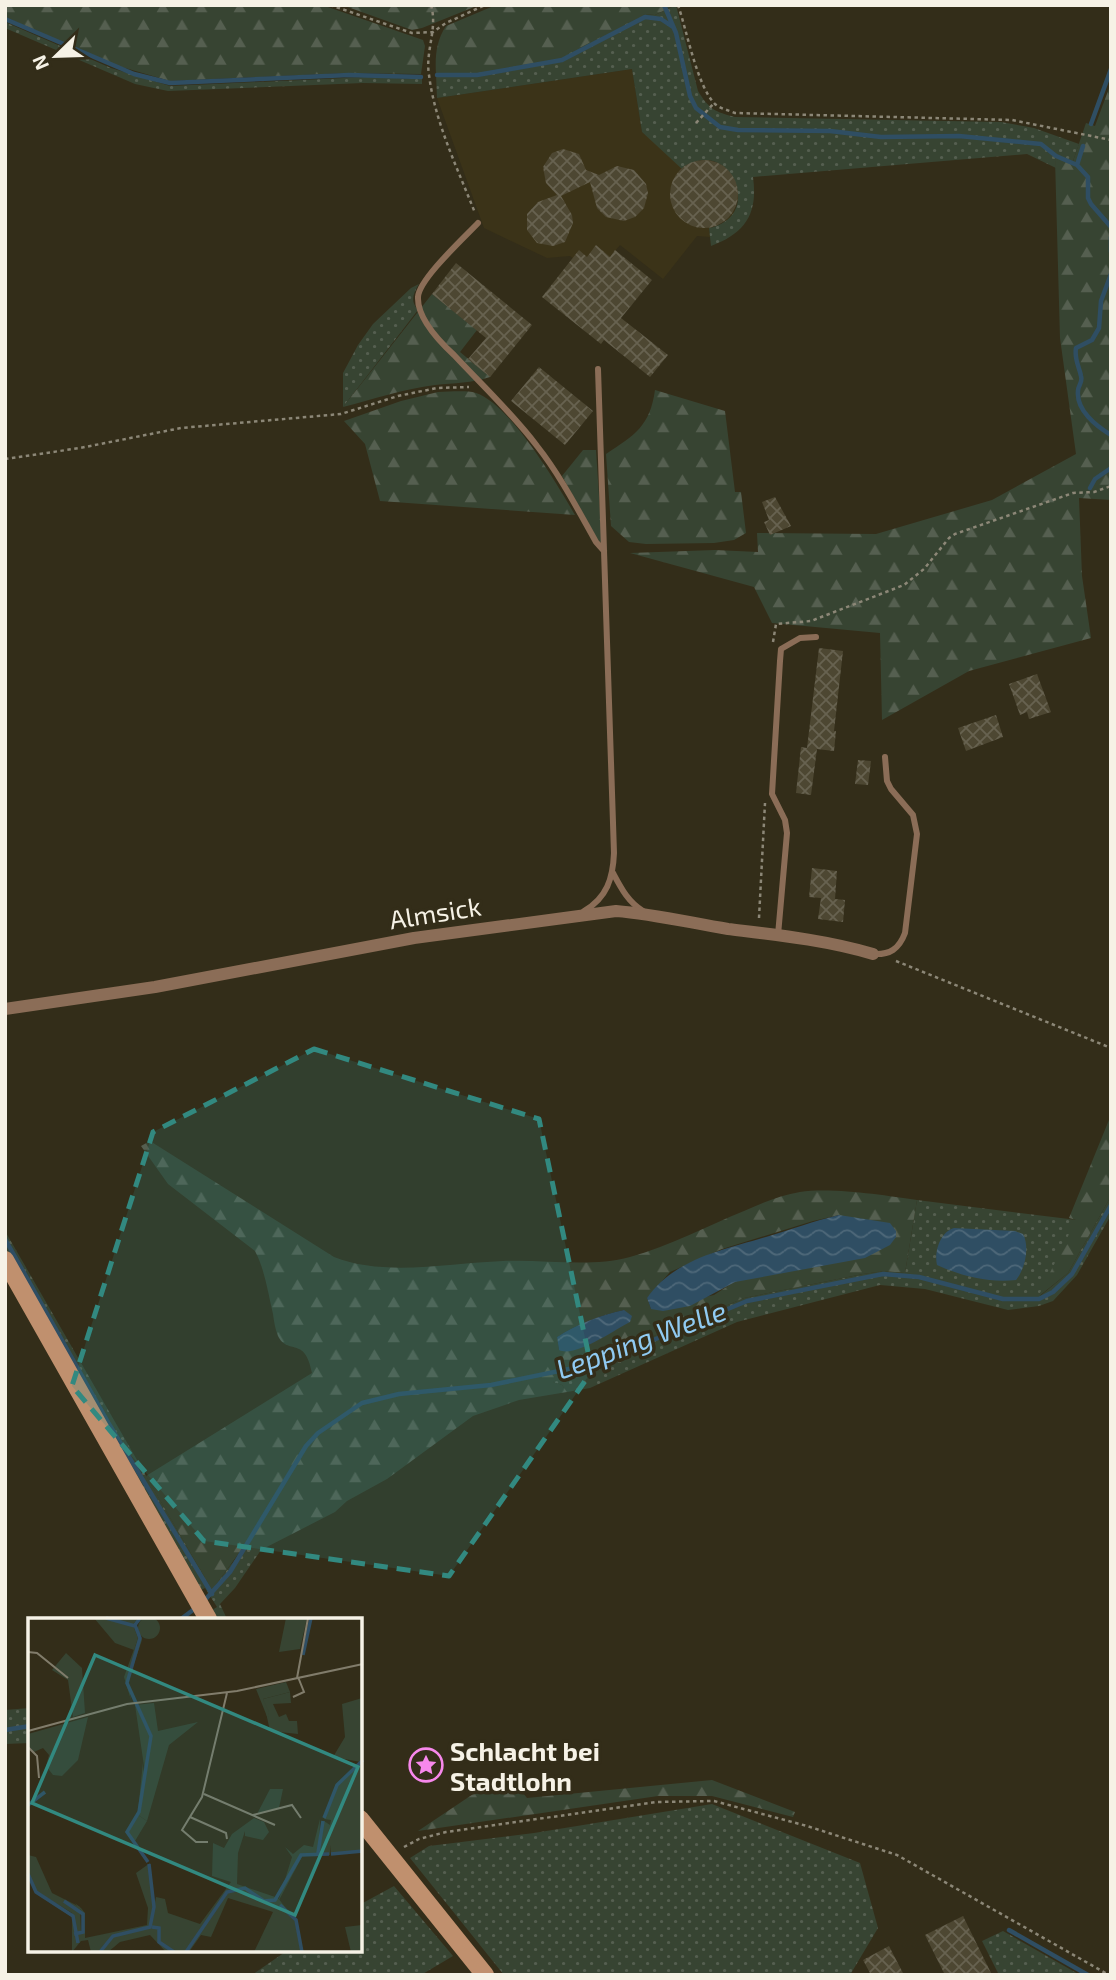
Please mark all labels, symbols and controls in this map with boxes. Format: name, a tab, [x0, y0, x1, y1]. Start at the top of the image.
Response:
north arrow	[21, 21, 91, 91]
text: N	[27, 52, 53, 74]
street label: Almsick	[387, 889, 483, 935]
water label: Lepping Welle	[551, 1292, 731, 1386]
inset map	[28, 1618, 362, 1952]
place label: Schlacht bei Stadtlohn	[450, 1735, 600, 1796]
place icon: Schlacht bei Stadtlohn	[407, 1746, 445, 1784]

